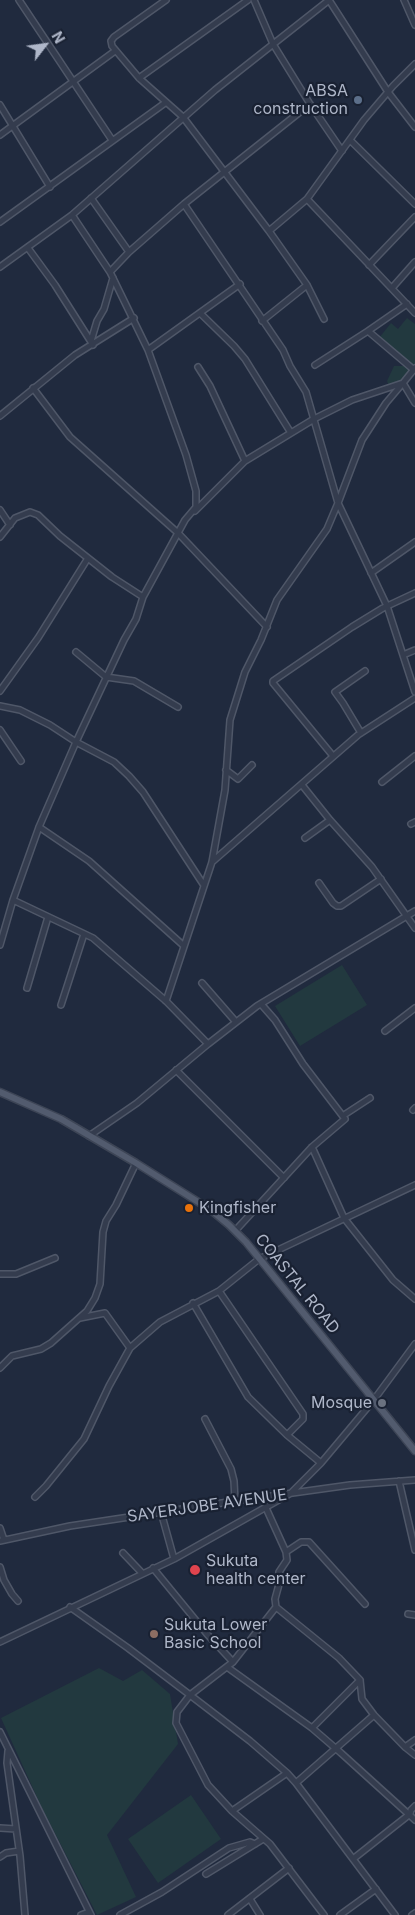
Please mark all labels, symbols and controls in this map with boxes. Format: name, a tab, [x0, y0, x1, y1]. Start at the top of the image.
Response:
north arrow	[20, 20, 70, 70]
text: N	[48, 28, 68, 46]
place label: ABSA construction	[253, 81, 348, 119]
marker: ABSA construction	[352, 94, 364, 106]
place label: Kingfisher	[199, 1198, 276, 1218]
marker: Kingfisher	[183, 1202, 195, 1214]
street label: COASTAL ROAD	[251, 1230, 343, 1338]
place label: Mosque	[311, 1393, 372, 1413]
marker: Mosque	[376, 1397, 388, 1409]
street label: SAYERJOBE AVENUE	[126, 1485, 288, 1527]
place label: Sukuta health center	[206, 1551, 306, 1589]
marker: Sukuta health center	[188, 1563, 202, 1577]
place label: Sukuta Lower Basic School	[164, 1615, 267, 1653]
marker: Sukuta Lower Basic School	[148, 1628, 160, 1640]

